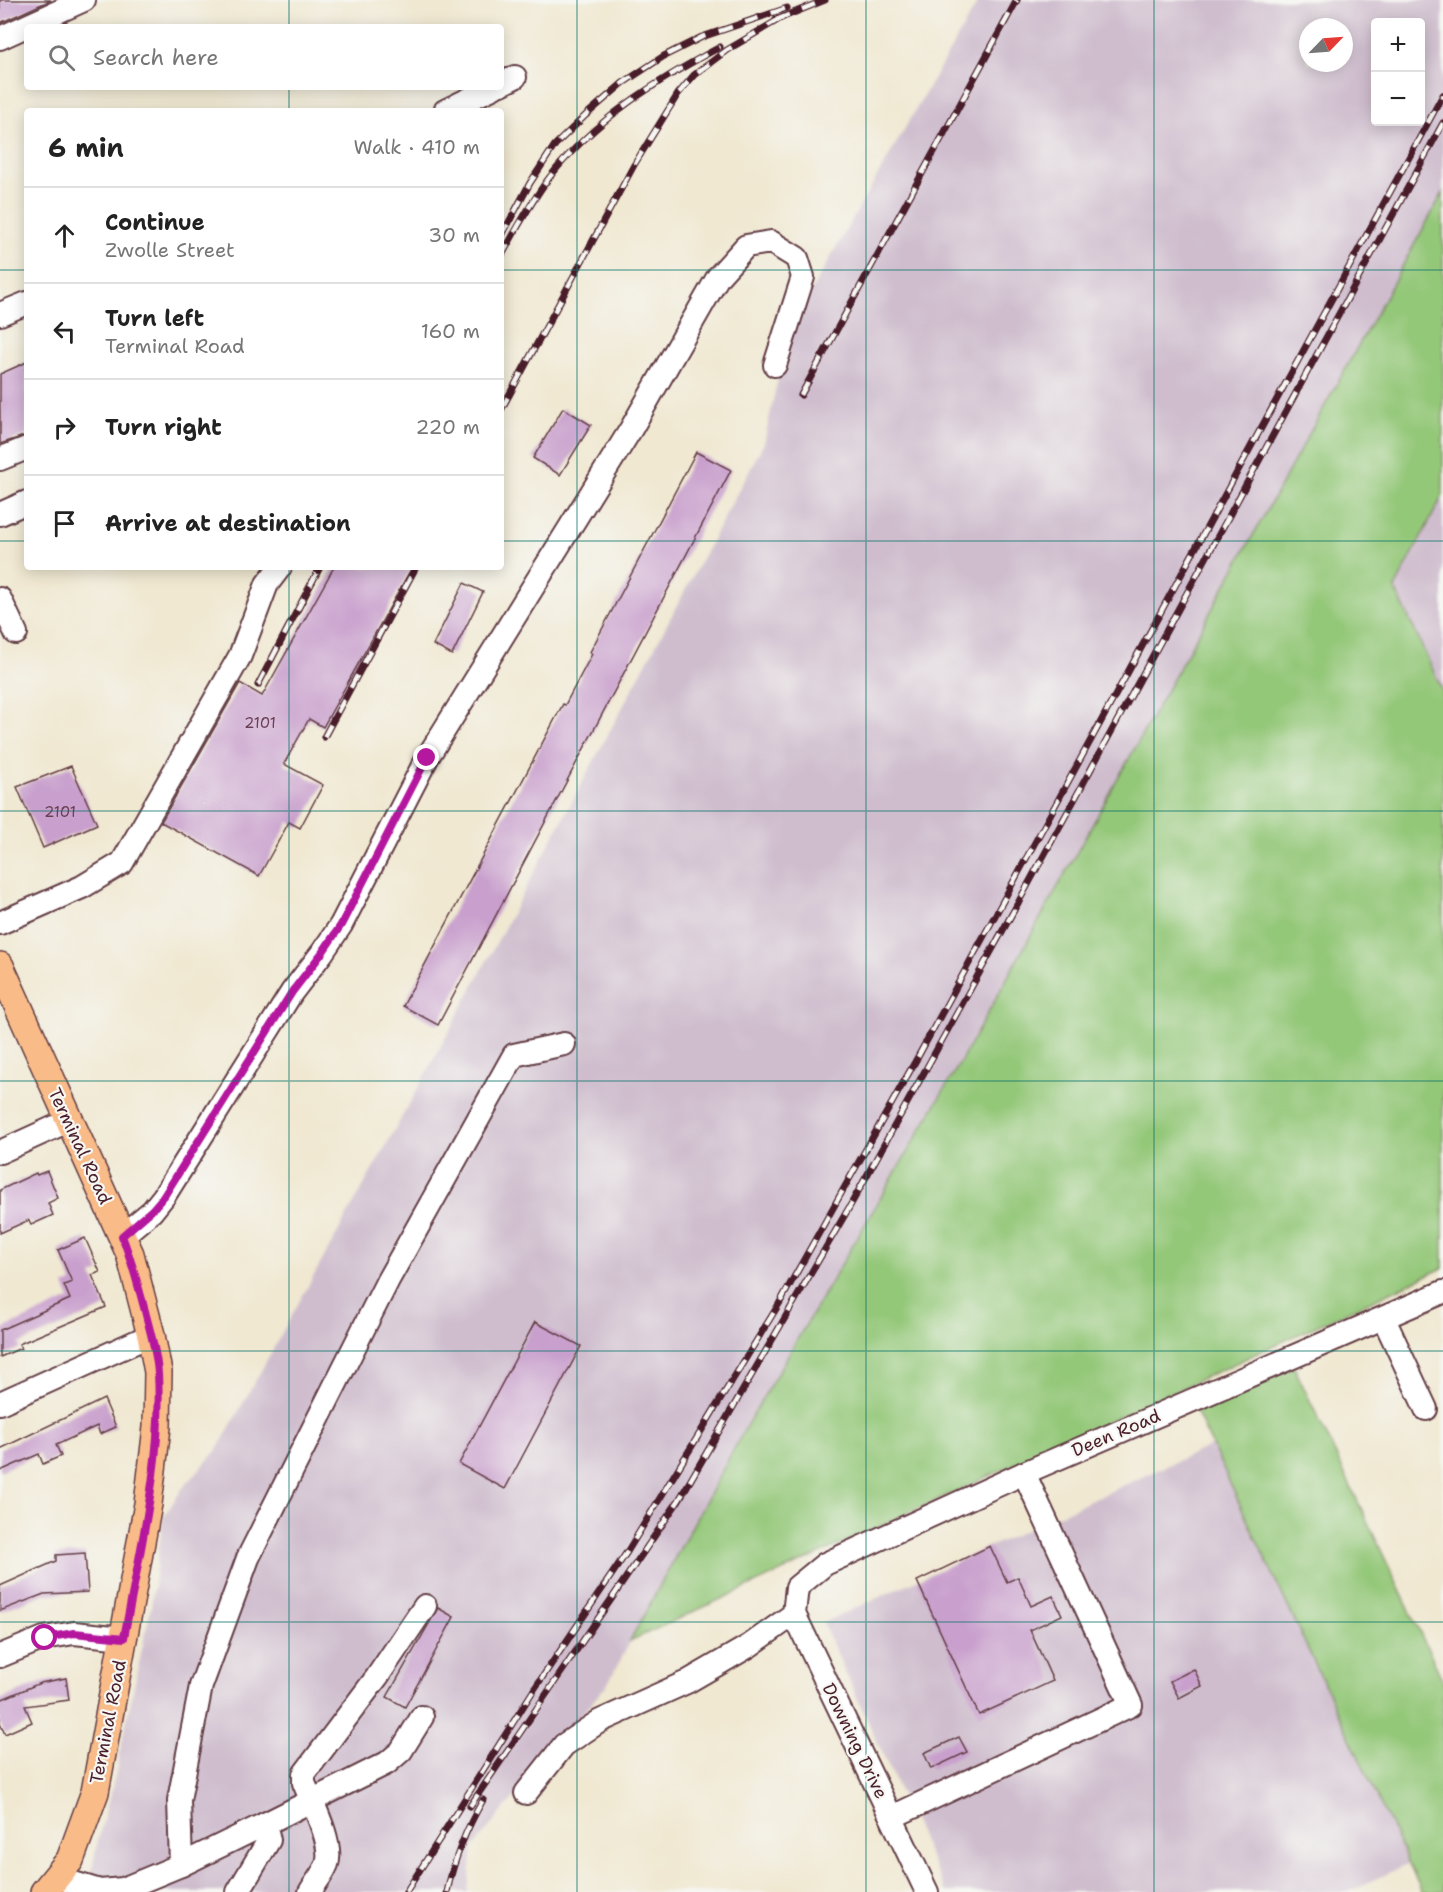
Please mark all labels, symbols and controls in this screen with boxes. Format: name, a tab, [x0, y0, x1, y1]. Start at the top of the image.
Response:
north arrow	[1299, 18, 1353, 72]
map controls	[1371, 18, 1425, 126]
button: +	[1371, 18, 1425, 72]
search box	[24, 24, 504, 90]
icon: search	[45, 41, 78, 74]
text: Search here	[93, 43, 219, 72]
button: −	[1371, 72, 1425, 126]
text: 6 min	[48, 130, 124, 165]
text: Walk · 410 m	[354, 134, 480, 160]
text: Continue	[105, 208, 205, 237]
icon: ahead	[48, 219, 81, 252]
text: 30 m	[428, 222, 480, 248]
text: Zwolle Street	[105, 237, 235, 263]
text: Turn left	[105, 304, 204, 333]
icon: left	[48, 315, 81, 348]
text: 160 m	[421, 318, 480, 344]
text: Terminal Road	[105, 333, 245, 359]
icon: right	[48, 411, 81, 444]
text: Turn right	[105, 413, 222, 442]
text: 220 m	[416, 414, 480, 440]
icon: arrive	[48, 507, 81, 540]
text: Arrive at destination	[105, 509, 351, 538]
house number: 2101	[244, 713, 276, 733]
route end	[413, 744, 439, 770]
house number: 2101	[44, 802, 76, 822]
street label: Terminal Road	[43, 1084, 117, 1208]
street label: Deen Road	[1068, 1404, 1164, 1462]
route start	[31, 1624, 57, 1650]
street label: Terminal Road	[84, 1658, 132, 1786]
street label: Downing Drive	[817, 1679, 893, 1803]

